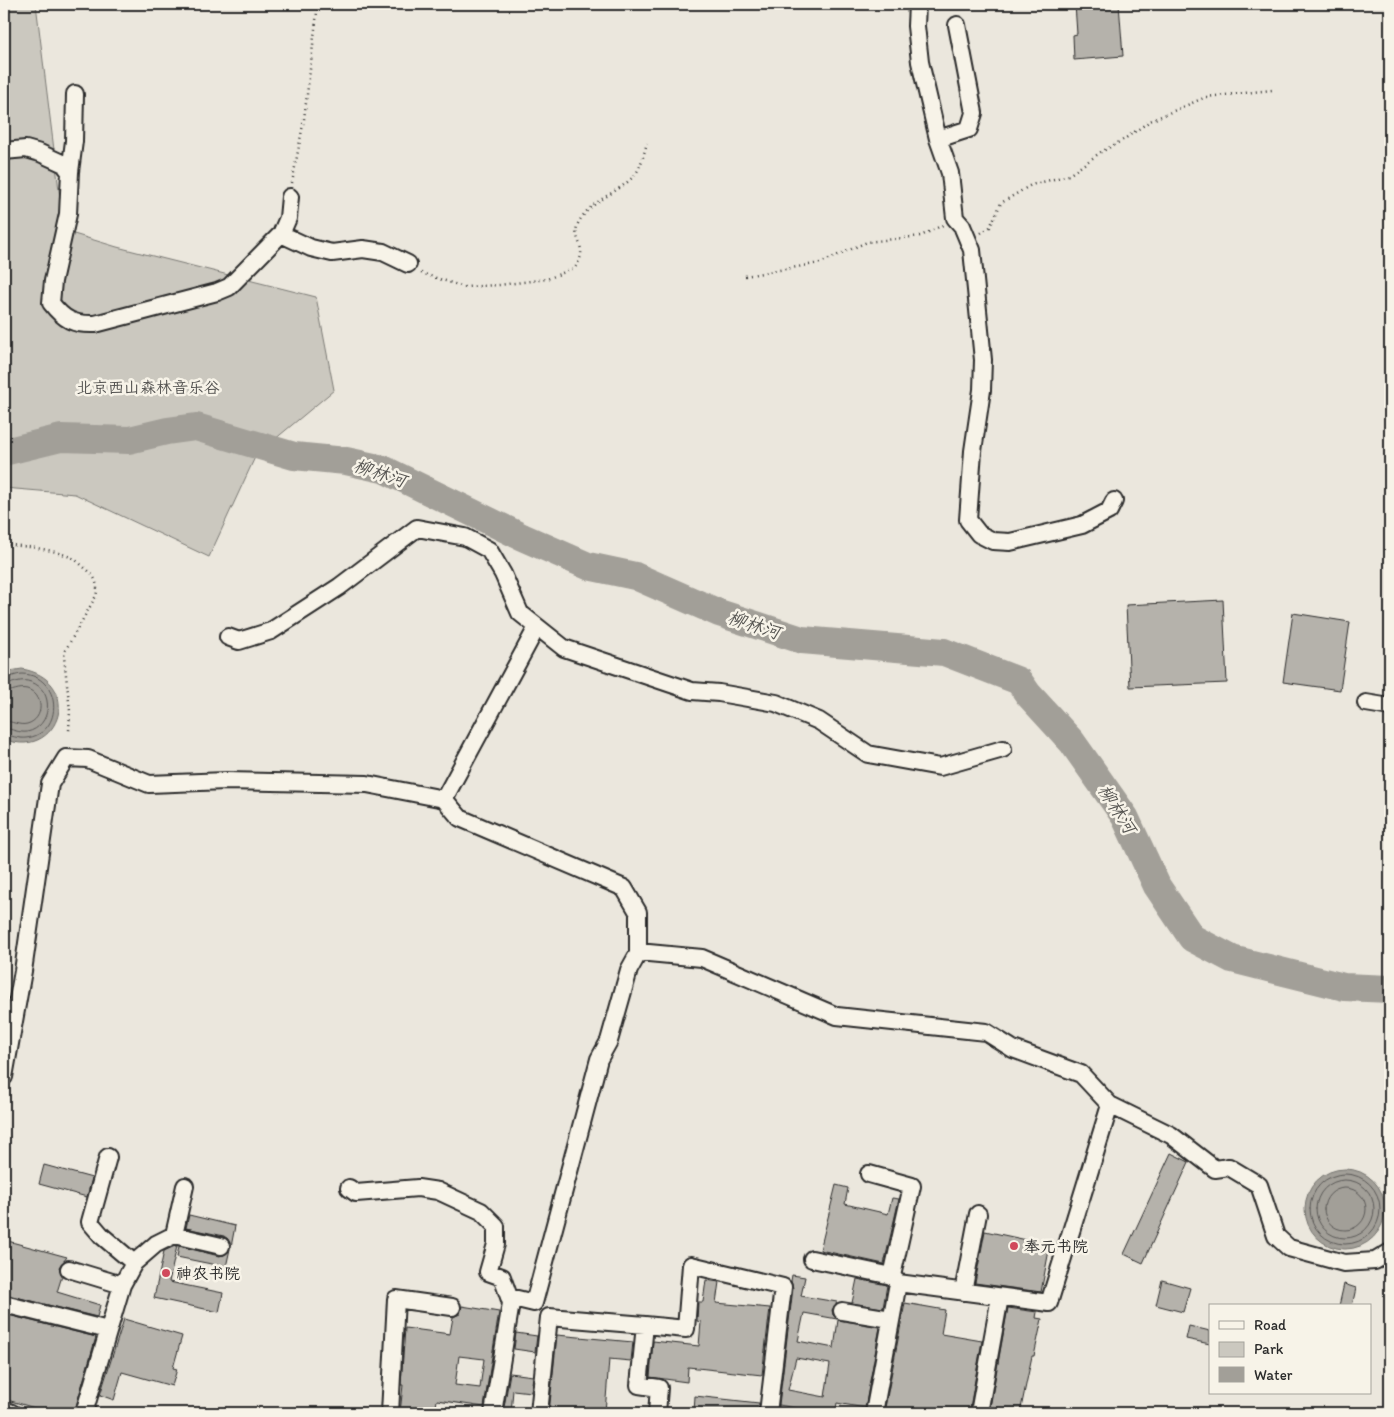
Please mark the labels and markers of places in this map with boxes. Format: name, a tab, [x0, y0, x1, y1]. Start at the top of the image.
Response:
place label: 奉元书院	[1024, 1237, 1088, 1256]
marker: 奉元书院	[1008, 1240, 1020, 1252]
place label: 神农书院	[176, 1264, 240, 1283]
marker: 神农书院	[160, 1267, 172, 1279]

